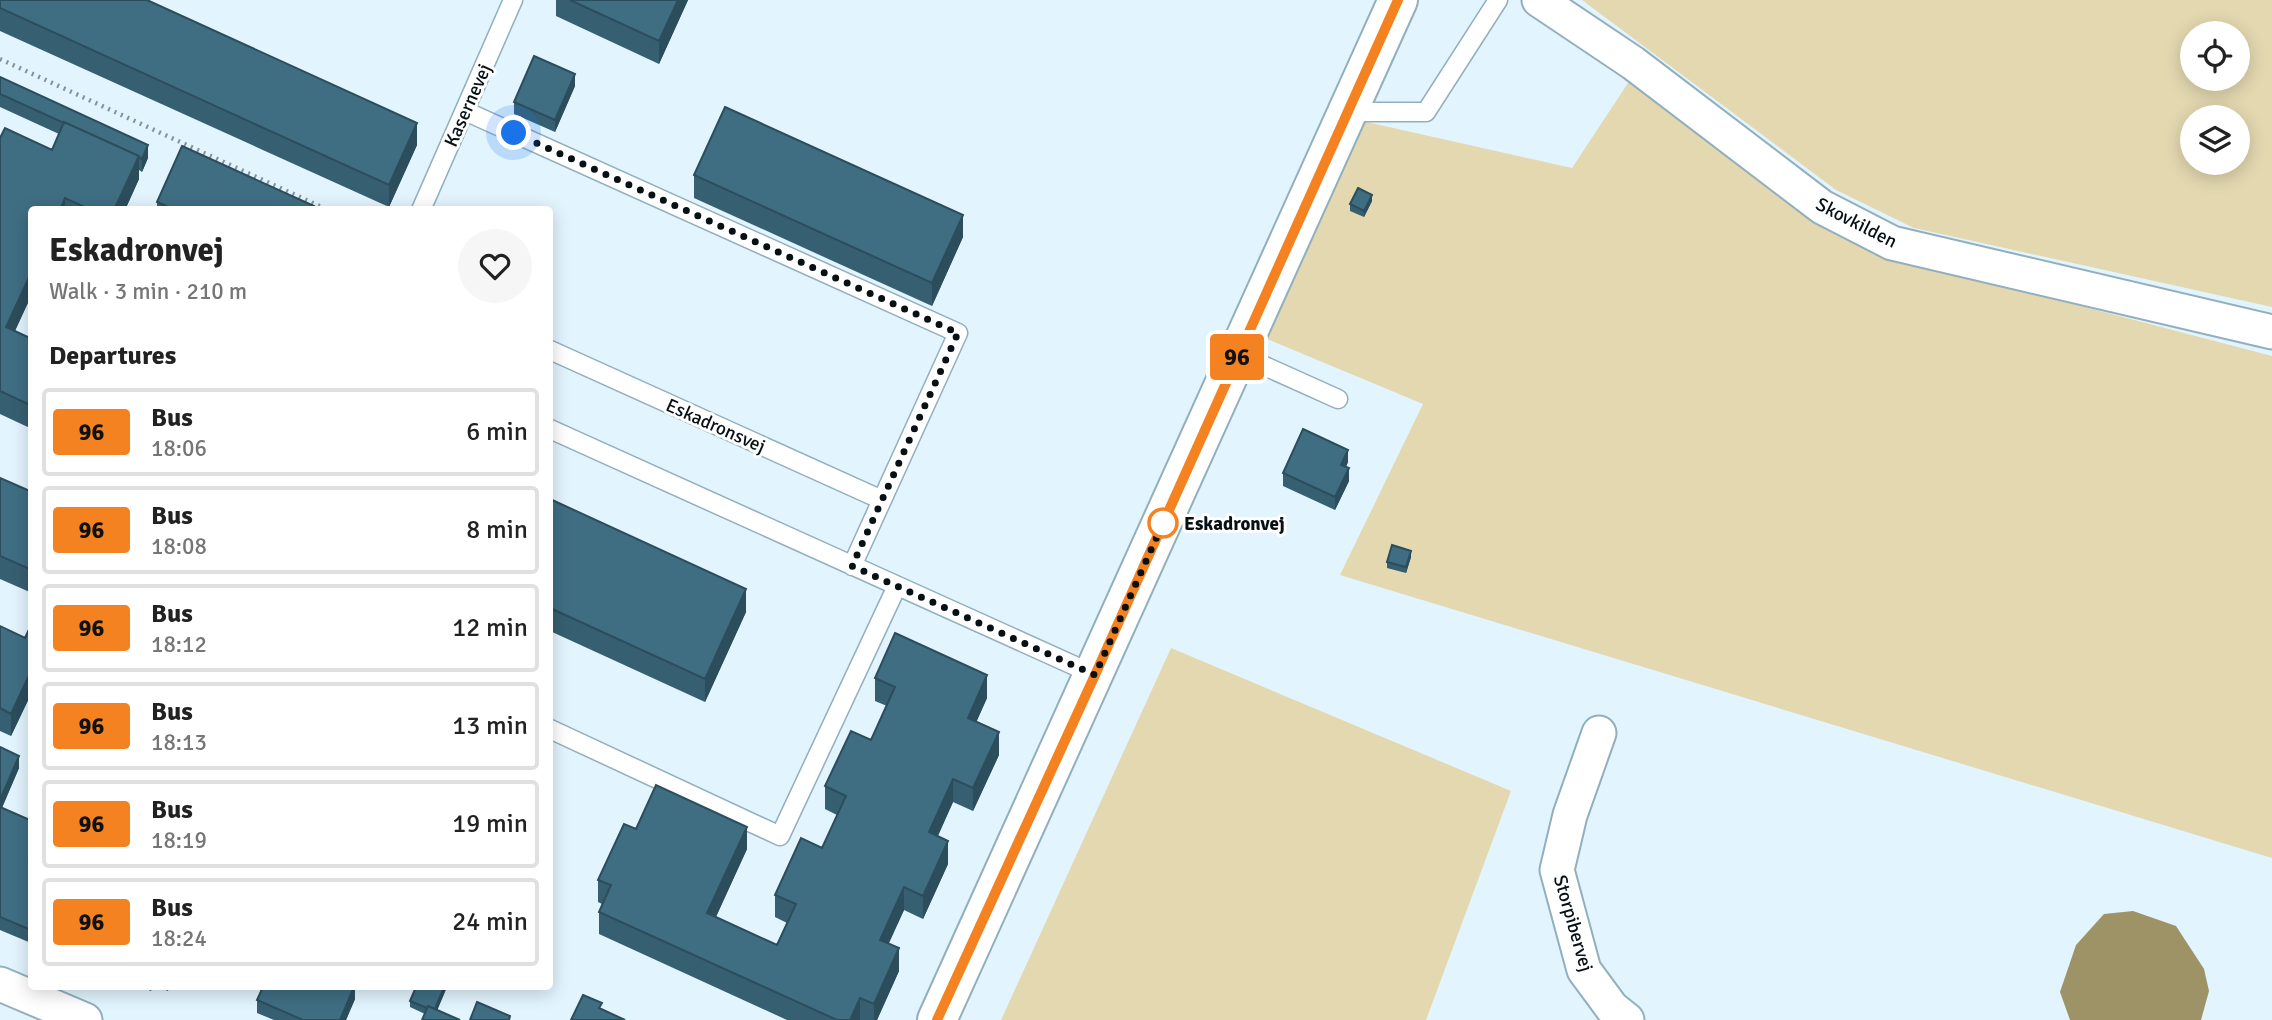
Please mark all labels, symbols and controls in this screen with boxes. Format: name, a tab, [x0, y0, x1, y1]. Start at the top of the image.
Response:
map controls	[2180, 21, 2250, 175]
button: locate	[2180, 21, 2250, 91]
street label: Kasernevej	[439, 60, 497, 151]
button: layers	[2180, 105, 2250, 175]
your location	[496, 115, 531, 150]
street label: Skovkilden	[1812, 192, 1901, 254]
button: heart	[458, 229, 532, 303]
text: Eskadronvej	[49, 230, 224, 271]
text: Walk · 3 min · 210 m	[49, 277, 247, 306]
line badge: 96	[1206, 334, 1268, 380]
text: Departures	[49, 340, 176, 372]
text: 96	[1224, 342, 1250, 372]
street label: Eskadronsvej	[662, 393, 769, 459]
text: Bus	[151, 402, 193, 434]
text: 6 min	[466, 416, 528, 448]
text: 96	[79, 417, 104, 447]
text: 18:06	[151, 434, 207, 463]
text: Bus	[151, 500, 193, 532]
marker: Eskadronvej	[1148, 508, 1178, 538]
place label: Eskadronvej	[1184, 512, 1285, 536]
text: 8 min	[466, 514, 528, 546]
text: 96	[79, 515, 104, 545]
text: 18:08	[151, 532, 207, 561]
text: Bus	[151, 598, 193, 630]
text: 12 min	[452, 612, 528, 644]
text: 96	[79, 613, 104, 643]
text: 18:12	[151, 630, 207, 659]
text: Bus	[151, 696, 193, 728]
text: 13 min	[452, 710, 528, 742]
text: 96	[79, 711, 104, 741]
text: 18:13	[151, 728, 207, 757]
text: Bus	[151, 794, 193, 826]
text: 19 min	[452, 808, 528, 840]
text: 96	[79, 809, 104, 839]
text: 18:19	[151, 826, 207, 855]
street label: Storpibervej	[1548, 872, 1598, 974]
text: Bus	[151, 892, 193, 924]
text: 24 min	[452, 906, 528, 938]
text: 96	[79, 907, 104, 937]
text: 18:24	[151, 924, 207, 953]

